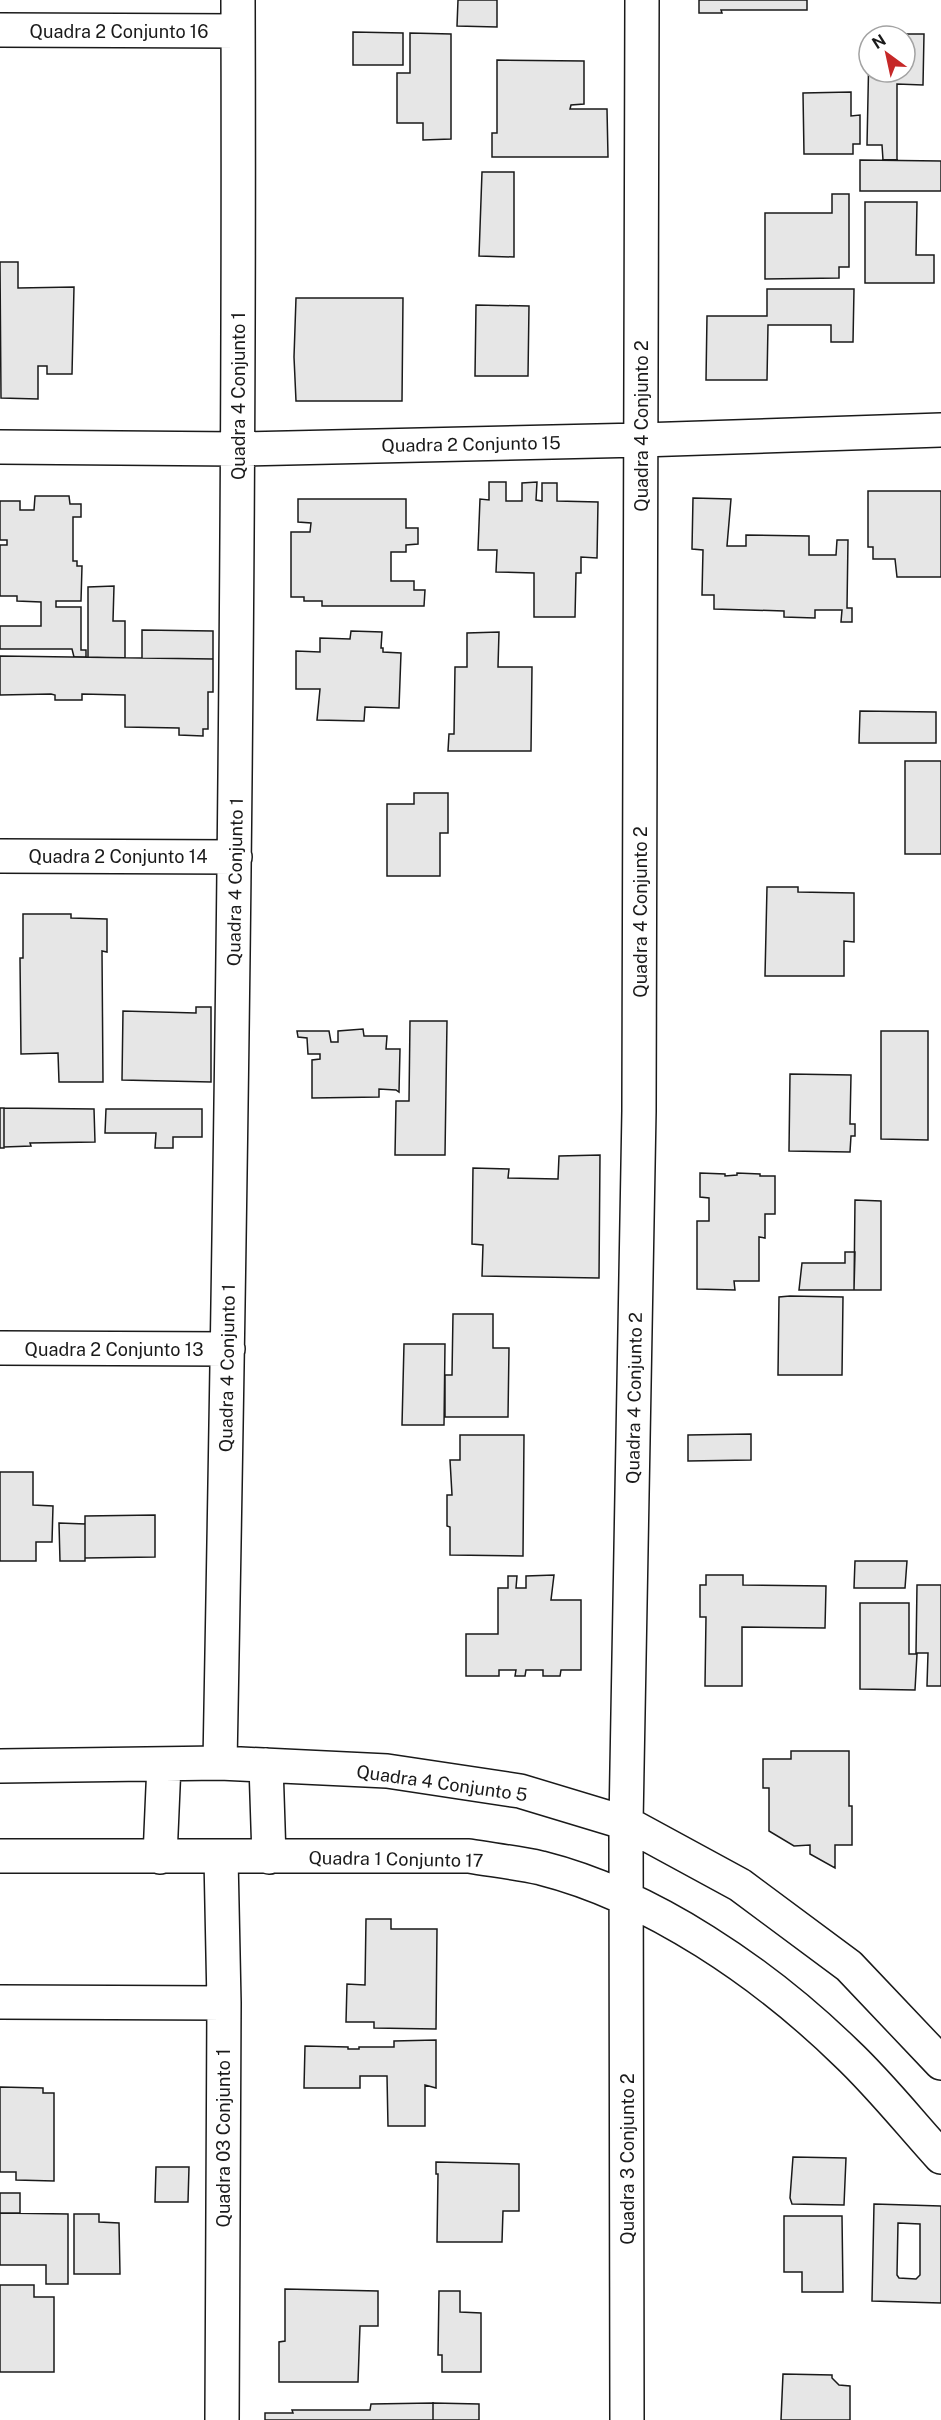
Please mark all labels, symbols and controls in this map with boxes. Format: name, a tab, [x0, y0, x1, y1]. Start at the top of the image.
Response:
street label: Quadra 2 Conjunto 16	[30, 21, 208, 42]
north arrow	[857, 24, 917, 84]
text: N	[869, 30, 890, 53]
street label: Quadra 4 Conjunto 1	[228, 312, 249, 480]
street label: Quadra 4 Conjunto 2	[631, 340, 652, 512]
street label: Quadra 2 Conjunto 15	[381, 432, 561, 456]
street label: Quadra 4 Conjunto 1	[223, 798, 247, 966]
street label: Quadra 4 Conjunto 2	[630, 826, 651, 998]
street label: Quadra 2 Conjunto 14	[29, 846, 207, 867]
street label: Quadra 4 Conjunto 1	[215, 1284, 239, 1452]
street label: Quadra 4 Conjunto 2	[622, 1312, 646, 1484]
street label: Quadra 2 Conjunto 13	[25, 1339, 203, 1360]
street label: Quadra 4 Conjunto 5	[355, 1761, 529, 1805]
street label: Quadra 1 Conjunto 17	[308, 1847, 484, 1871]
street label: Quadra 03 Conjunto 1	[213, 2048, 234, 2228]
street label: Quadra 3 Conjunto 2	[617, 2073, 638, 2245]

